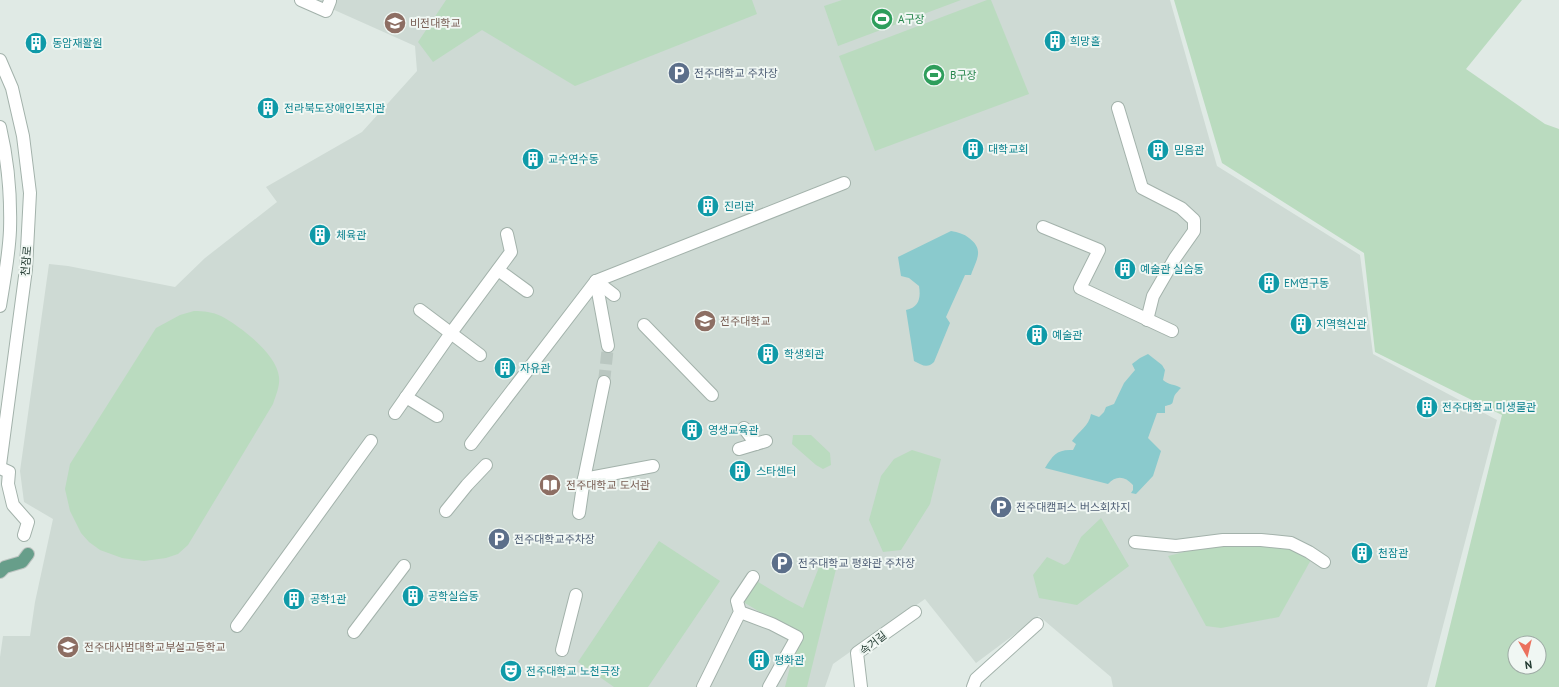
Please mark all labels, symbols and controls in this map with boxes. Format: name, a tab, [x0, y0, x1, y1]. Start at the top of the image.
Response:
sports icon: A구장	[869, 6, 895, 32]
school or university icon: 비전대학교	[382, 10, 408, 36]
place label: A구장	[898, 12, 925, 26]
place label: 비전대학교	[410, 16, 461, 30]
building icon: 희망홀	[1042, 28, 1068, 54]
building icon: 동암재활원	[23, 30, 49, 56]
place label: 희망홀	[1070, 34, 1100, 48]
place label: 동암재활원	[52, 36, 103, 50]
parking icon: 전주대학교 주차장	[666, 60, 692, 86]
sports icon: B구장	[921, 62, 947, 88]
place label: 전주대학교 주차장	[694, 66, 778, 80]
place label: B구장	[950, 68, 977, 82]
building icon: 전라북도장애인복지관	[255, 95, 281, 121]
place label: 전라북도장애인복지관	[284, 101, 385, 115]
building icon: 대학교회	[960, 136, 986, 162]
building icon: 믿음관	[1145, 137, 1171, 163]
place label: 대학교회	[988, 142, 1028, 156]
place label: 믿음관	[1174, 143, 1204, 157]
building icon: 교수연수동	[520, 146, 546, 172]
place label: 교수연수동	[548, 152, 599, 166]
building icon: 진리관	[695, 193, 721, 219]
place label: 진리관	[724, 199, 754, 213]
building icon: 체육관	[307, 222, 333, 248]
place label: 체육관	[336, 228, 366, 242]
street label: 천잠로	[18, 245, 34, 277]
building icon: 예술관 실습동	[1112, 256, 1138, 282]
place label: 예술관 실습동	[1140, 262, 1204, 276]
building icon: EM연구동	[1256, 270, 1282, 296]
place label: EM연구동	[1284, 276, 1329, 290]
school or university icon: 전주대학교	[692, 308, 718, 334]
building icon: 지역혁신관	[1288, 311, 1314, 337]
place label: 전주대학교	[720, 314, 771, 328]
place label: 지역혁신관	[1316, 317, 1367, 331]
building icon: 예술관	[1024, 322, 1050, 348]
place label: 예술관	[1052, 328, 1082, 342]
building icon: 학생회관	[755, 341, 781, 367]
place label: 학생회관	[784, 347, 824, 361]
building icon: 자유관	[492, 355, 518, 381]
place label: 자유관	[520, 361, 550, 375]
building icon: 전주대학교 미생물관	[1414, 394, 1440, 420]
place label: 전주대학교 미생물관	[1442, 400, 1536, 414]
building icon: 영생교육관	[679, 417, 705, 443]
place label: 영생교육관	[708, 423, 759, 437]
building icon: 스타센터	[727, 458, 753, 484]
place label: 스타센터	[756, 464, 796, 478]
library icon: 전주대학교 도서관	[537, 472, 563, 498]
place label: 전주대학교 도서관	[566, 478, 650, 492]
parking icon: 전주대캠퍼스 버스회차지	[988, 494, 1014, 520]
place label: 전주대캠퍼스 버스회차지	[1016, 500, 1130, 514]
parking icon: 전주대학교주차장	[486, 526, 512, 552]
place label: 전주대학교주차장	[514, 532, 595, 546]
building icon: 천잠관	[1349, 540, 1375, 566]
place label: 천잠관	[1378, 546, 1408, 560]
parking icon: 전주대학교 평화관 주차장	[769, 550, 795, 576]
place label: 전주대학교 평화관 주차장	[798, 556, 915, 570]
building icon: 공학실습동	[400, 583, 426, 609]
building icon: 공학1관	[281, 586, 307, 612]
place label: 공학실습동	[428, 589, 479, 603]
place label: 공학1관	[310, 592, 346, 606]
street label: 속거길	[857, 628, 889, 658]
school or university icon: 전주대사범대학교부설고등학교	[55, 634, 81, 660]
north arrow	[1507, 635, 1547, 675]
place label: 전주대사범대학교부설고등학교	[84, 640, 226, 654]
building icon: 평화관	[746, 647, 772, 673]
place label: 평화관	[774, 653, 804, 667]
text: N	[1524, 657, 1533, 672]
theatre icon: 전주대학교 노천극장	[498, 658, 524, 684]
place label: 전주대학교 노천극장	[526, 664, 620, 678]

